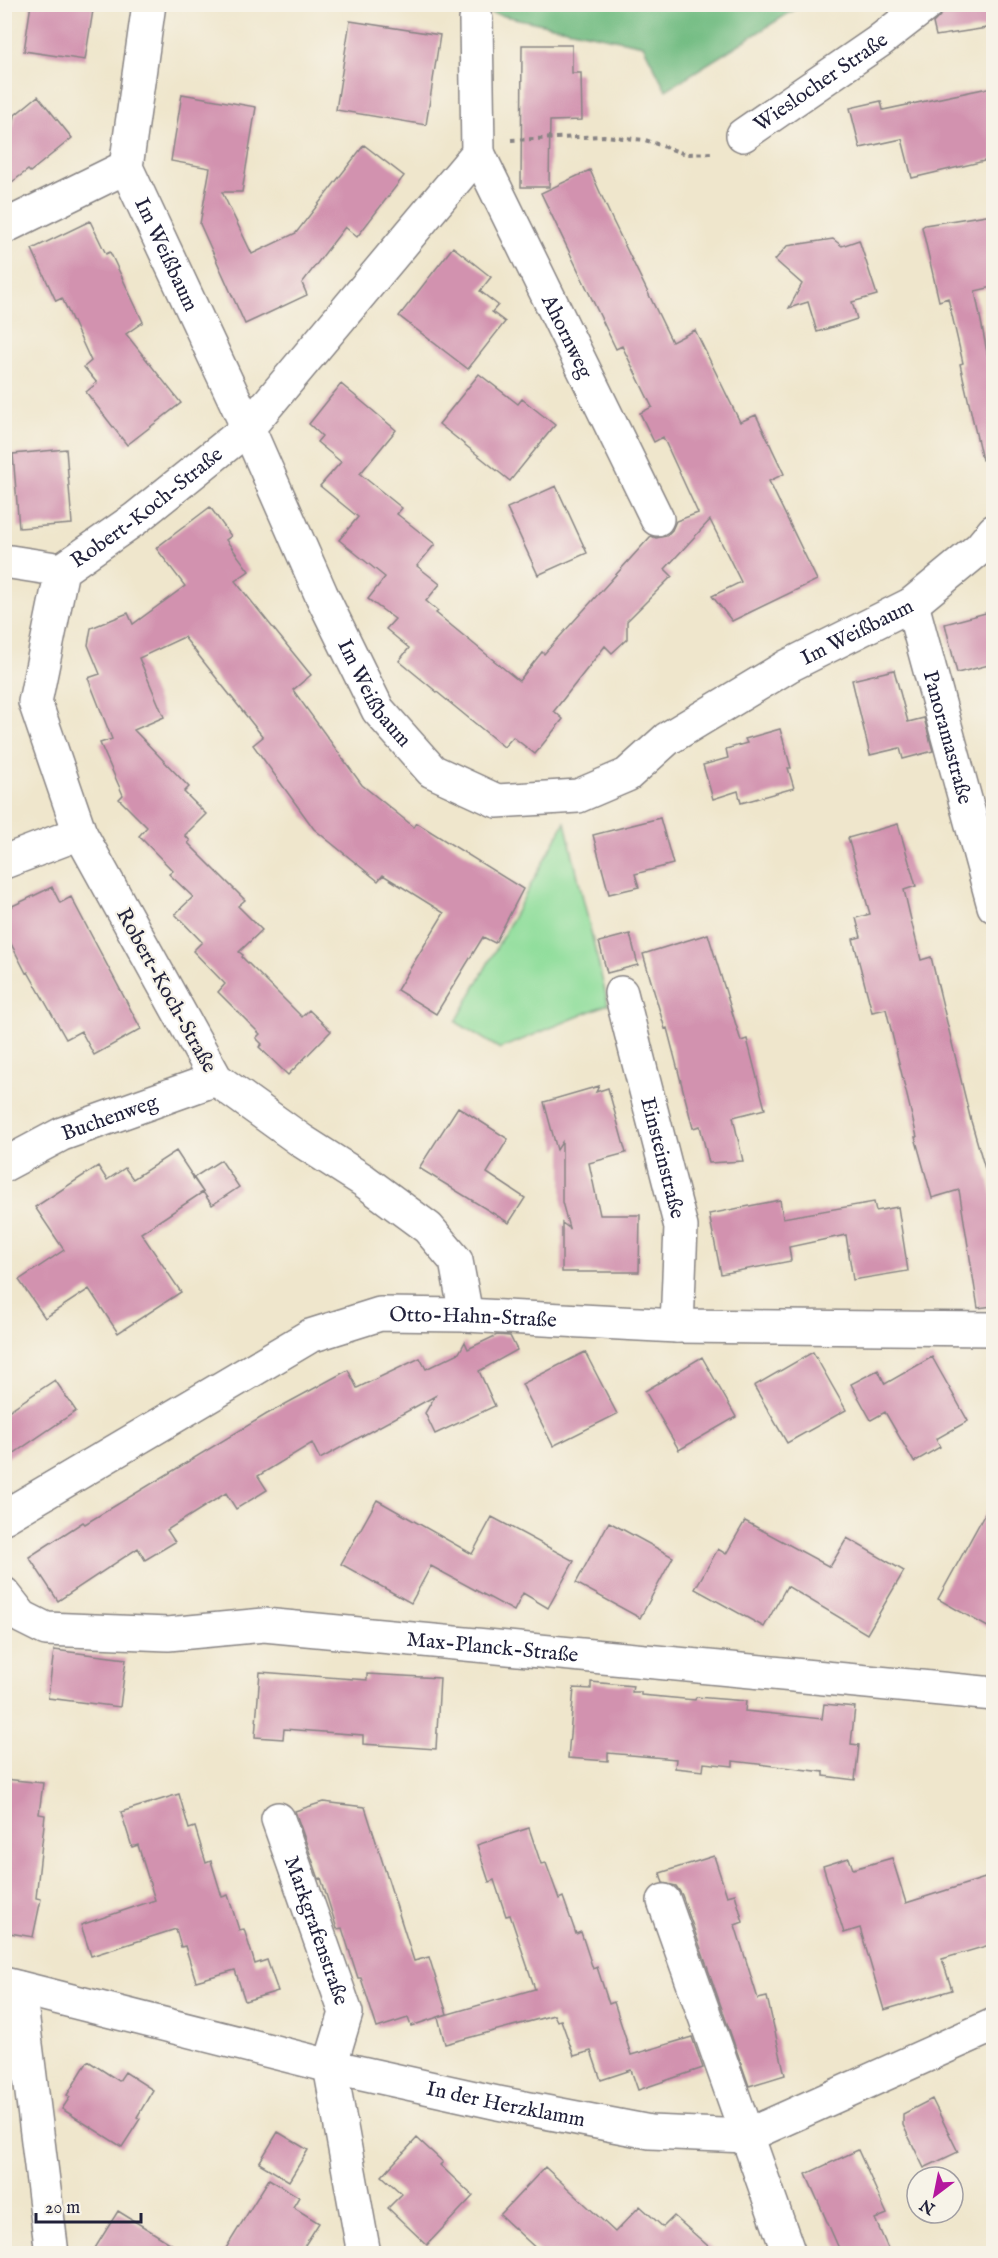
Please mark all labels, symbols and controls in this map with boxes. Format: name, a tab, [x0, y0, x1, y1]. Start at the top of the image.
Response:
street label: Wieslocher Straße	[749, 27, 894, 139]
street label: Im Weißbaum	[127, 194, 204, 316]
street label: Ahornweg	[534, 290, 598, 384]
street label: Robert-Koch-Straße	[66, 441, 229, 575]
street label: Im Weißbaum	[797, 593, 918, 672]
street label: Im Weißbaum	[330, 635, 417, 754]
street label: Panoramastraße	[916, 668, 978, 808]
street label: Robert-Koch-Straße	[109, 904, 222, 1078]
street label: Buchenweg	[58, 1089, 162, 1148]
street label: Einsteinstraße	[633, 1094, 690, 1222]
street label: Otto-Hahn-Straße	[389, 1302, 558, 1335]
street label: Max-Planck-Straße	[405, 1627, 580, 1670]
street label: Markgrafenstraße	[277, 1853, 354, 2009]
street label: In der Herzklamm	[424, 2076, 587, 2134]
north arrow	[905, 2165, 965, 2225]
scale bar	[36, 2186, 141, 2224]
text: N	[917, 2194, 940, 2219]
text: 20 m	[45, 2197, 80, 2220]

